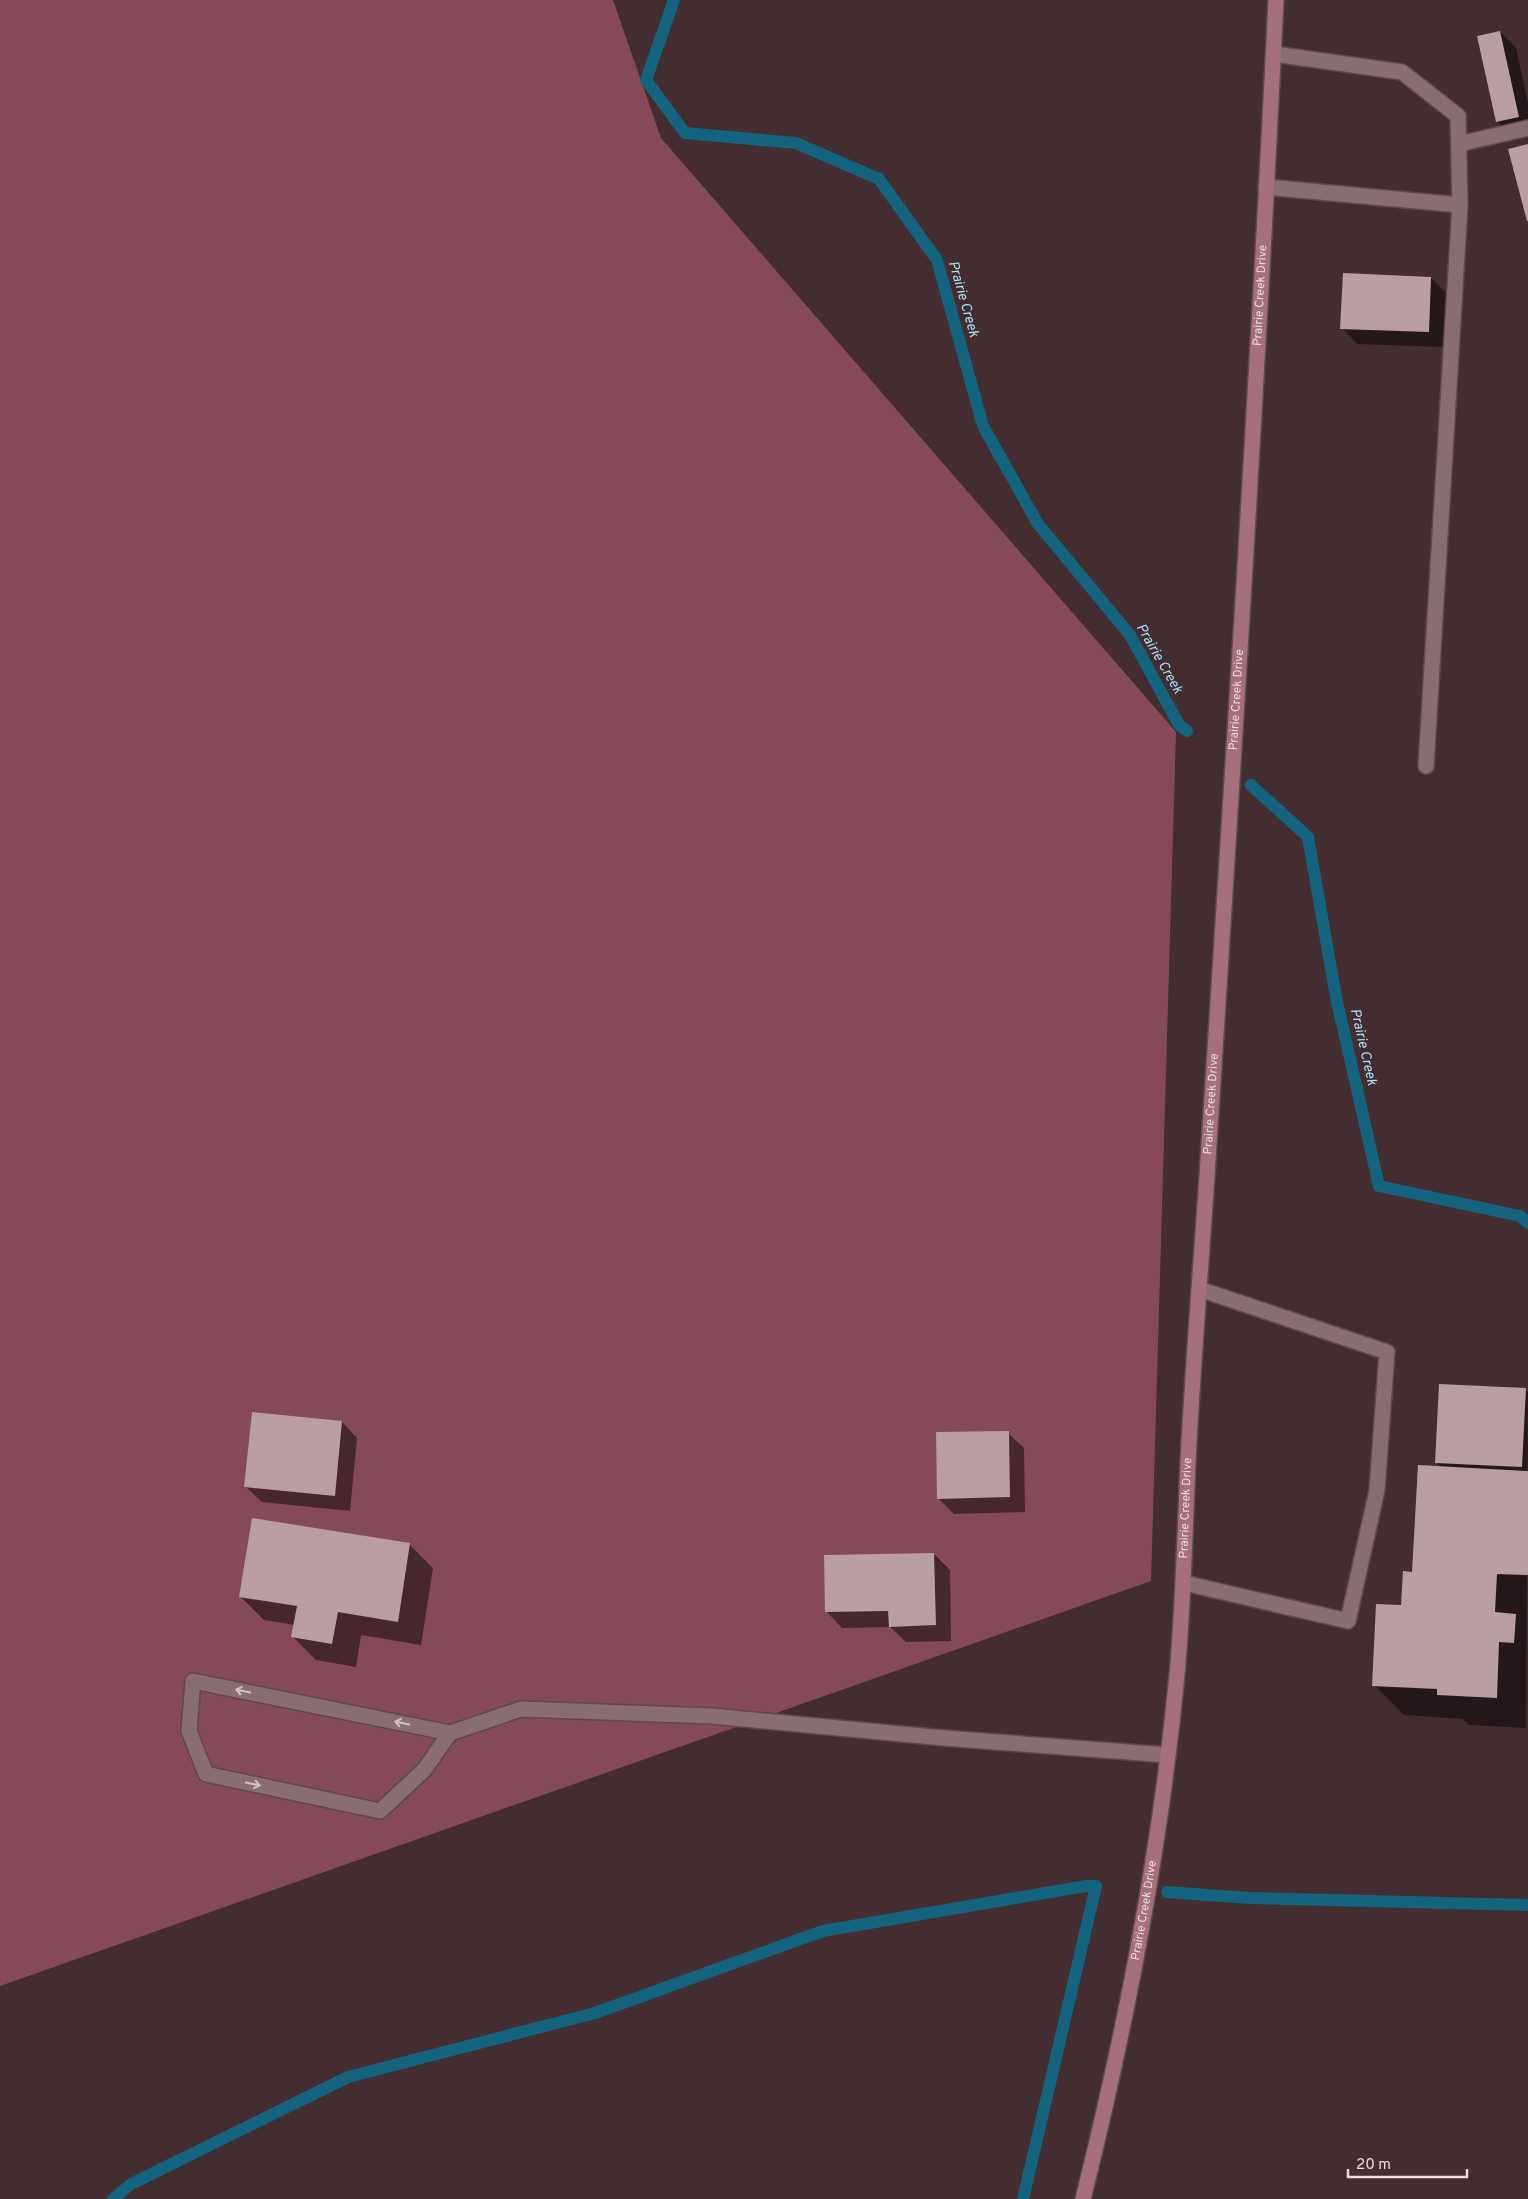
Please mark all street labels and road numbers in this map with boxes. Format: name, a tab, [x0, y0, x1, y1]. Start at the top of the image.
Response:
street label: Prairie Creek Drive	[1250, 244, 1271, 346]
street label: Prairie Creek Drive	[1226, 649, 1248, 751]
street label: Prairie Creek Drive	[1200, 1053, 1223, 1155]
street label: Prairie Creek Drive	[1176, 1457, 1196, 1559]
street label: Prairie Creek Drive	[1128, 1859, 1161, 1962]

